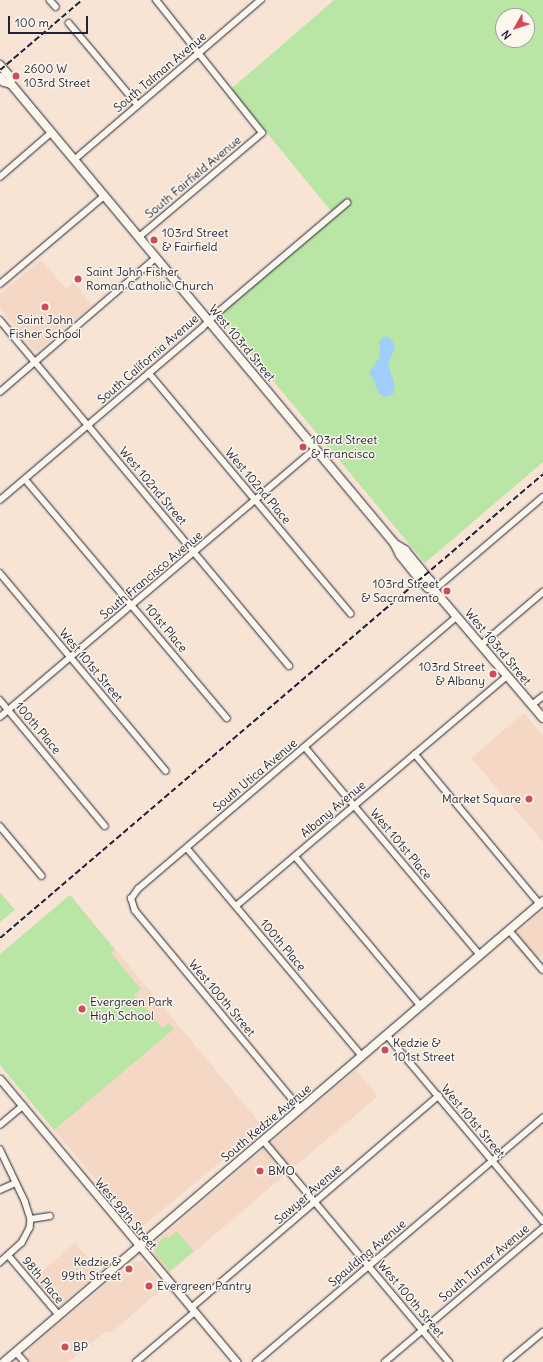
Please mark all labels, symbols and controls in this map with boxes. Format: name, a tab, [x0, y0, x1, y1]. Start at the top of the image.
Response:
scale bar	[10, 8, 90, 34]
north arrow	[495, 8, 535, 48]
text: 100 m	[15, 15, 49, 30]
text: N	[499, 28, 514, 42]
street label: South Talman Avenue	[111, 29, 209, 115]
place label: 2600 W 103rd Street	[24, 62, 90, 90]
marker: 2600 W 103rd Street	[11, 71, 21, 81]
street label: South Fairfield Avenue	[142, 133, 244, 221]
place label: 103rd Street & Fairfield	[162, 226, 228, 254]
marker: 103rd Street & Fairfield	[149, 235, 159, 245]
place label: Saint John Fisher Roman Catholic Church	[86, 265, 214, 293]
marker: Saint John Fisher Roman Catholic Church	[73, 274, 83, 284]
marker: Saint John Fisher School	[40, 302, 50, 312]
street label: West 103rd Street	[206, 302, 278, 384]
street label: South California Avenue	[94, 311, 202, 407]
place label: Saint John Fisher School	[9, 313, 81, 341]
place label: 103rd Street & Francisco	[311, 433, 377, 461]
marker: 103rd Street & Francisco	[298, 442, 308, 452]
street label: West 102nd Street	[116, 444, 190, 528]
street label: West 102nd Place	[222, 445, 294, 527]
street label: South Francisco Avenue	[97, 528, 205, 622]
place label: 103rd Street & Sacramento	[361, 577, 439, 605]
marker: 103rd Street & Sacramento	[442, 586, 452, 596]
street label: 101st Place	[142, 601, 190, 655]
street label: West 103rd Street	[462, 606, 534, 688]
street label: West 101st Street	[56, 625, 126, 705]
place label: 103rd Street & Albany	[419, 660, 485, 688]
marker: 103rd Street & Albany	[488, 669, 498, 679]
street label: 100th Place	[12, 699, 64, 757]
street label: South Utica Avenue	[210, 736, 300, 814]
street label: Albany Avenue	[297, 778, 369, 840]
place label: Market Square	[442, 792, 521, 806]
marker: Market Square	[524, 794, 534, 804]
street label: West 101st Place	[367, 806, 435, 882]
street label: 100th Place	[257, 916, 309, 974]
street label: West 100th Street	[186, 957, 258, 1039]
place label: Evergreen Park High School	[90, 995, 173, 1023]
marker: Evergreen Park High School	[77, 1004, 87, 1014]
place label: Kedzie & 101st Street	[393, 1036, 455, 1064]
marker: Kedzie & 101st Street	[380, 1045, 390, 1055]
street label: South Kedzie Avenue	[218, 1081, 314, 1165]
street label: West 101st Street	[438, 1081, 508, 1161]
street label: Sawyer Avenue	[271, 1161, 345, 1227]
place label: BMO	[268, 1164, 295, 1178]
marker: BMO	[255, 1166, 265, 1176]
street label: West 99th Street	[92, 1175, 160, 1253]
street label: Spaulding Avenue	[325, 1216, 409, 1290]
street label: South Turner Avenue	[436, 1221, 532, 1305]
street label: 98th Place	[19, 1254, 67, 1306]
place label: Kedzie & 99th Street	[61, 1255, 121, 1283]
street label: West 100th Street	[375, 1258, 447, 1340]
marker: Kedzie & 99th Street	[124, 1264, 134, 1274]
place label: Evergreen Pantry	[157, 1279, 251, 1293]
marker: Evergreen Pantry	[144, 1281, 154, 1291]
place label: BP	[73, 1340, 88, 1354]
marker: BP	[60, 1342, 70, 1352]

